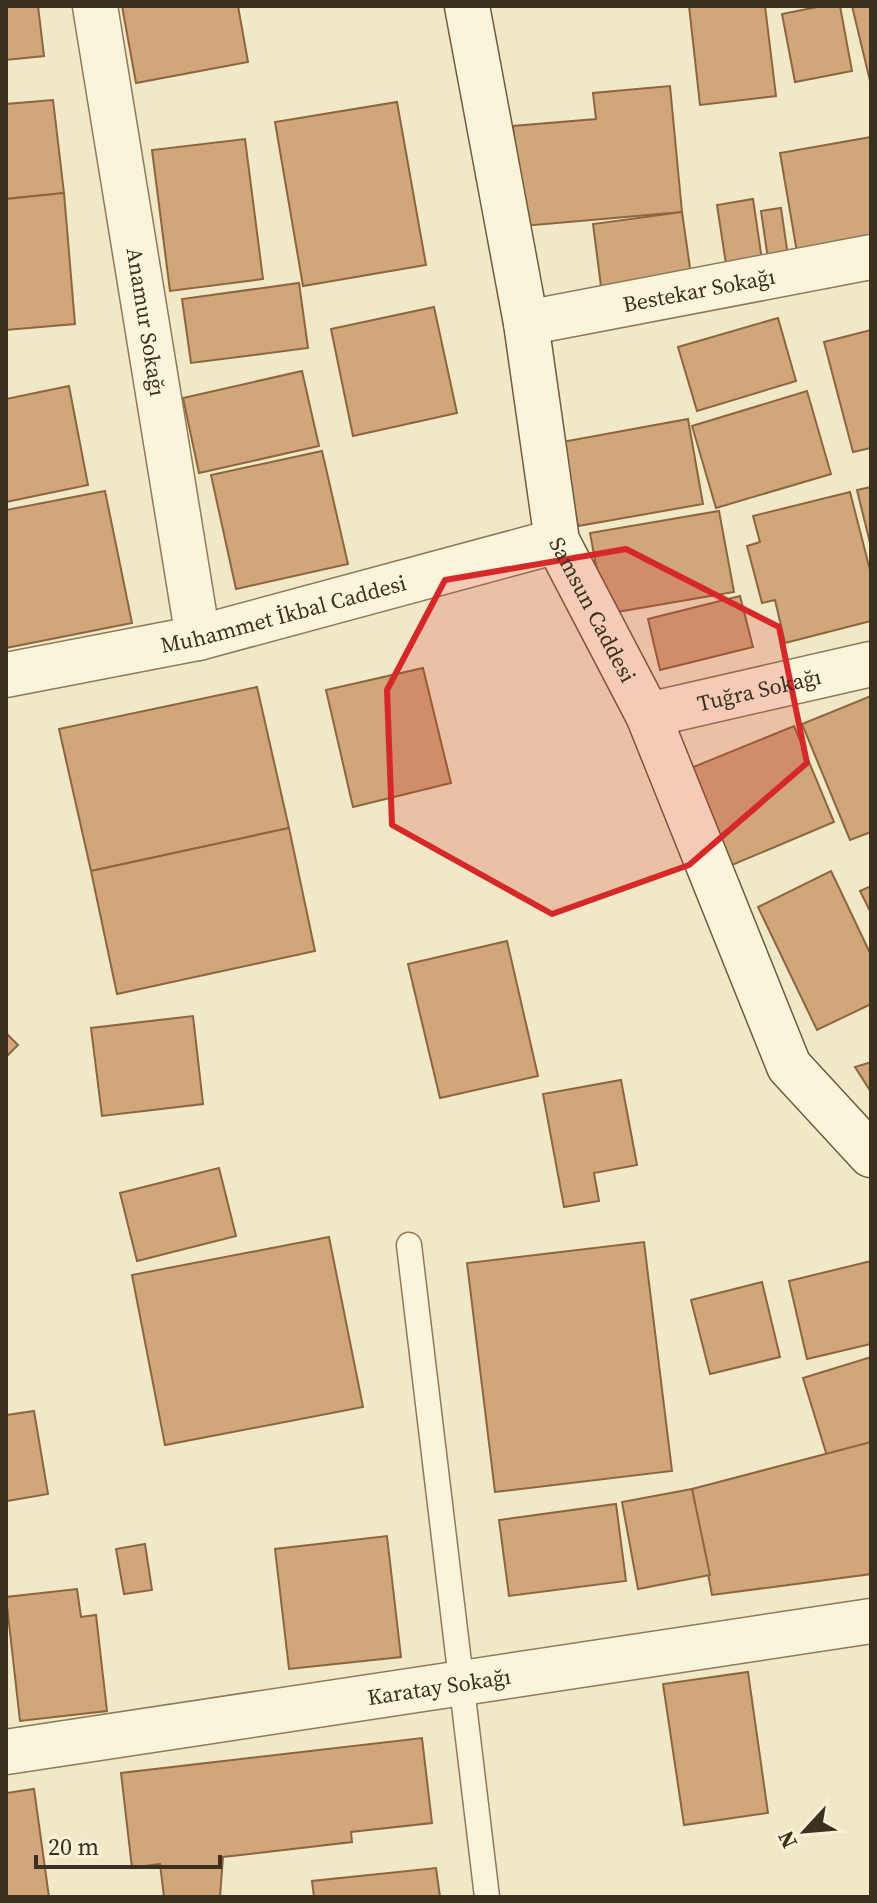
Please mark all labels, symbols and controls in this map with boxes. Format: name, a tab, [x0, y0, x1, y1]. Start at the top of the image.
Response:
street label: Anamur Sokağı	[120, 245, 173, 398]
street label: Bestekar Sokağı	[620, 261, 778, 319]
street label: Samsun Caddesi	[542, 531, 643, 688]
street label: Muhammet İkbal Caddesi	[158, 567, 409, 660]
street label: Tuğra Sokağı	[694, 661, 824, 718]
street label: Karatay Sokağı	[365, 1661, 513, 1712]
north arrow	[765, 1791, 845, 1871]
scale bar	[36, 1819, 220, 1869]
text: N	[770, 1826, 804, 1854]
text: 20 m	[48, 1830, 99, 1863]

